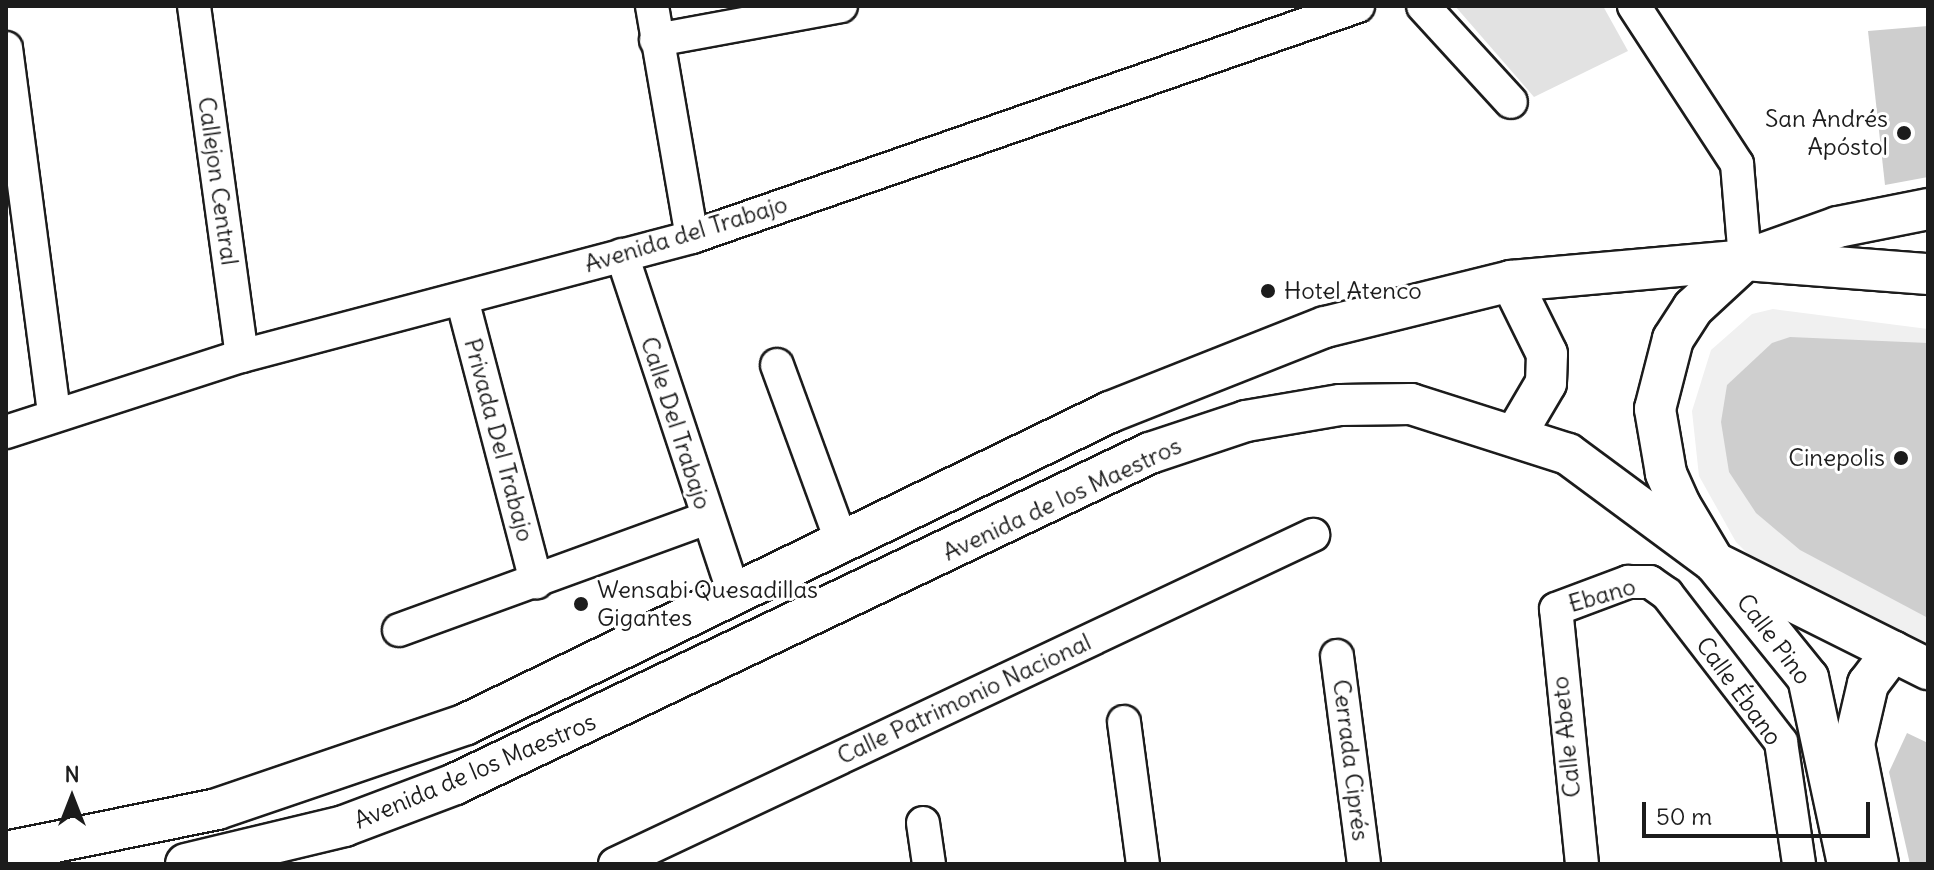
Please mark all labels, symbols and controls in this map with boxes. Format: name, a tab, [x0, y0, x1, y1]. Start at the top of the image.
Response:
street label: Callejon Central	[192, 95, 244, 267]
place label: San Andrés Apóstol	[1765, 105, 1888, 161]
marker: San Andrés Apóstol	[1895, 124, 1913, 142]
street label: Avenida del Trabajo	[581, 189, 791, 279]
place label: Hotel Atenco	[1284, 277, 1422, 305]
marker: Hotel Atenco	[1259, 282, 1277, 300]
street label: Calle Del Trabajo	[635, 333, 717, 513]
street label: Privada Del Trabajo	[458, 335, 540, 545]
street label: Avenida de los Maestros	[938, 431, 1186, 567]
place label: Cinepolis	[1788, 444, 1885, 472]
marker: Cinepolis	[1892, 449, 1910, 467]
street label: Ebano	[1565, 572, 1639, 618]
place label: Wensabi Quesadillas Gigantes	[597, 576, 818, 632]
street label: Calle Pino	[1731, 588, 1817, 690]
marker: Wensabi Quesadillas Gigantes	[572, 595, 590, 613]
street label: Calle Patrimonio Nacional	[833, 628, 1095, 770]
street label: Calle Ébano	[1690, 631, 1788, 751]
street label: Calle Abeto	[1545, 675, 1587, 799]
street label: Cerrada Ciprés	[1327, 678, 1375, 842]
street label: Avenida de los Maestros	[350, 707, 600, 835]
north arrow	[32, 758, 112, 838]
text: N	[64, 760, 80, 788]
scale bar	[1646, 786, 1874, 836]
text: 50 m	[1656, 801, 1712, 831]

